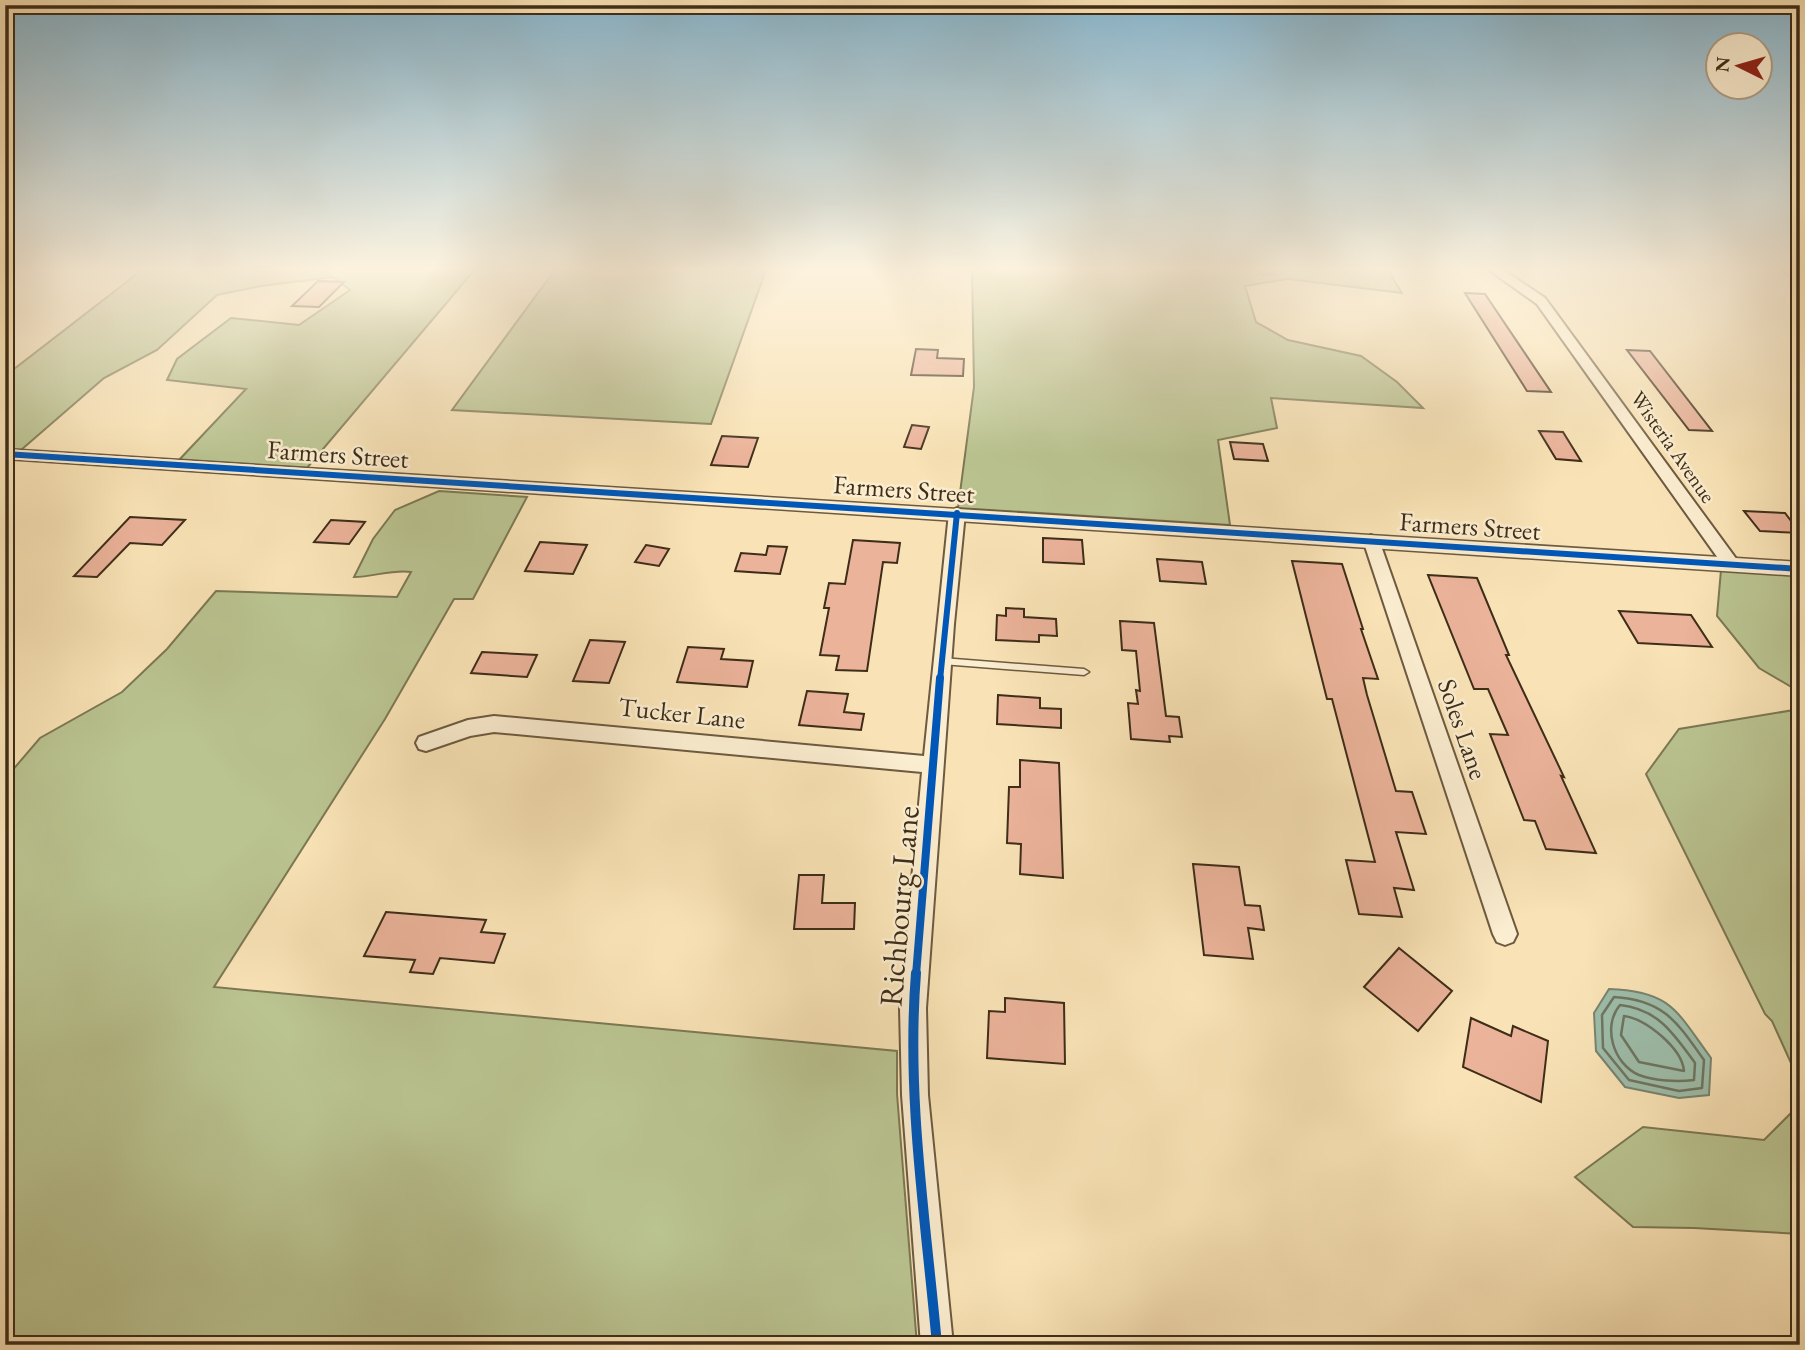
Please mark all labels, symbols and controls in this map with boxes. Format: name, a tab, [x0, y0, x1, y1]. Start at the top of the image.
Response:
north arrow	[1703, 32, 1773, 102]
text: N	[1709, 55, 1736, 73]
street label: Wisteria Avenue	[1625, 386, 1722, 508]
street label: Farmers Street	[266, 432, 410, 476]
street label: Farmers Street	[832, 467, 976, 511]
street label: Farmers Street	[1398, 504, 1542, 548]
street label: Soles Lane	[1430, 674, 1496, 784]
street label: Tucker Lane	[617, 689, 747, 737]
street label: Richbourg Lane	[869, 804, 929, 1008]

